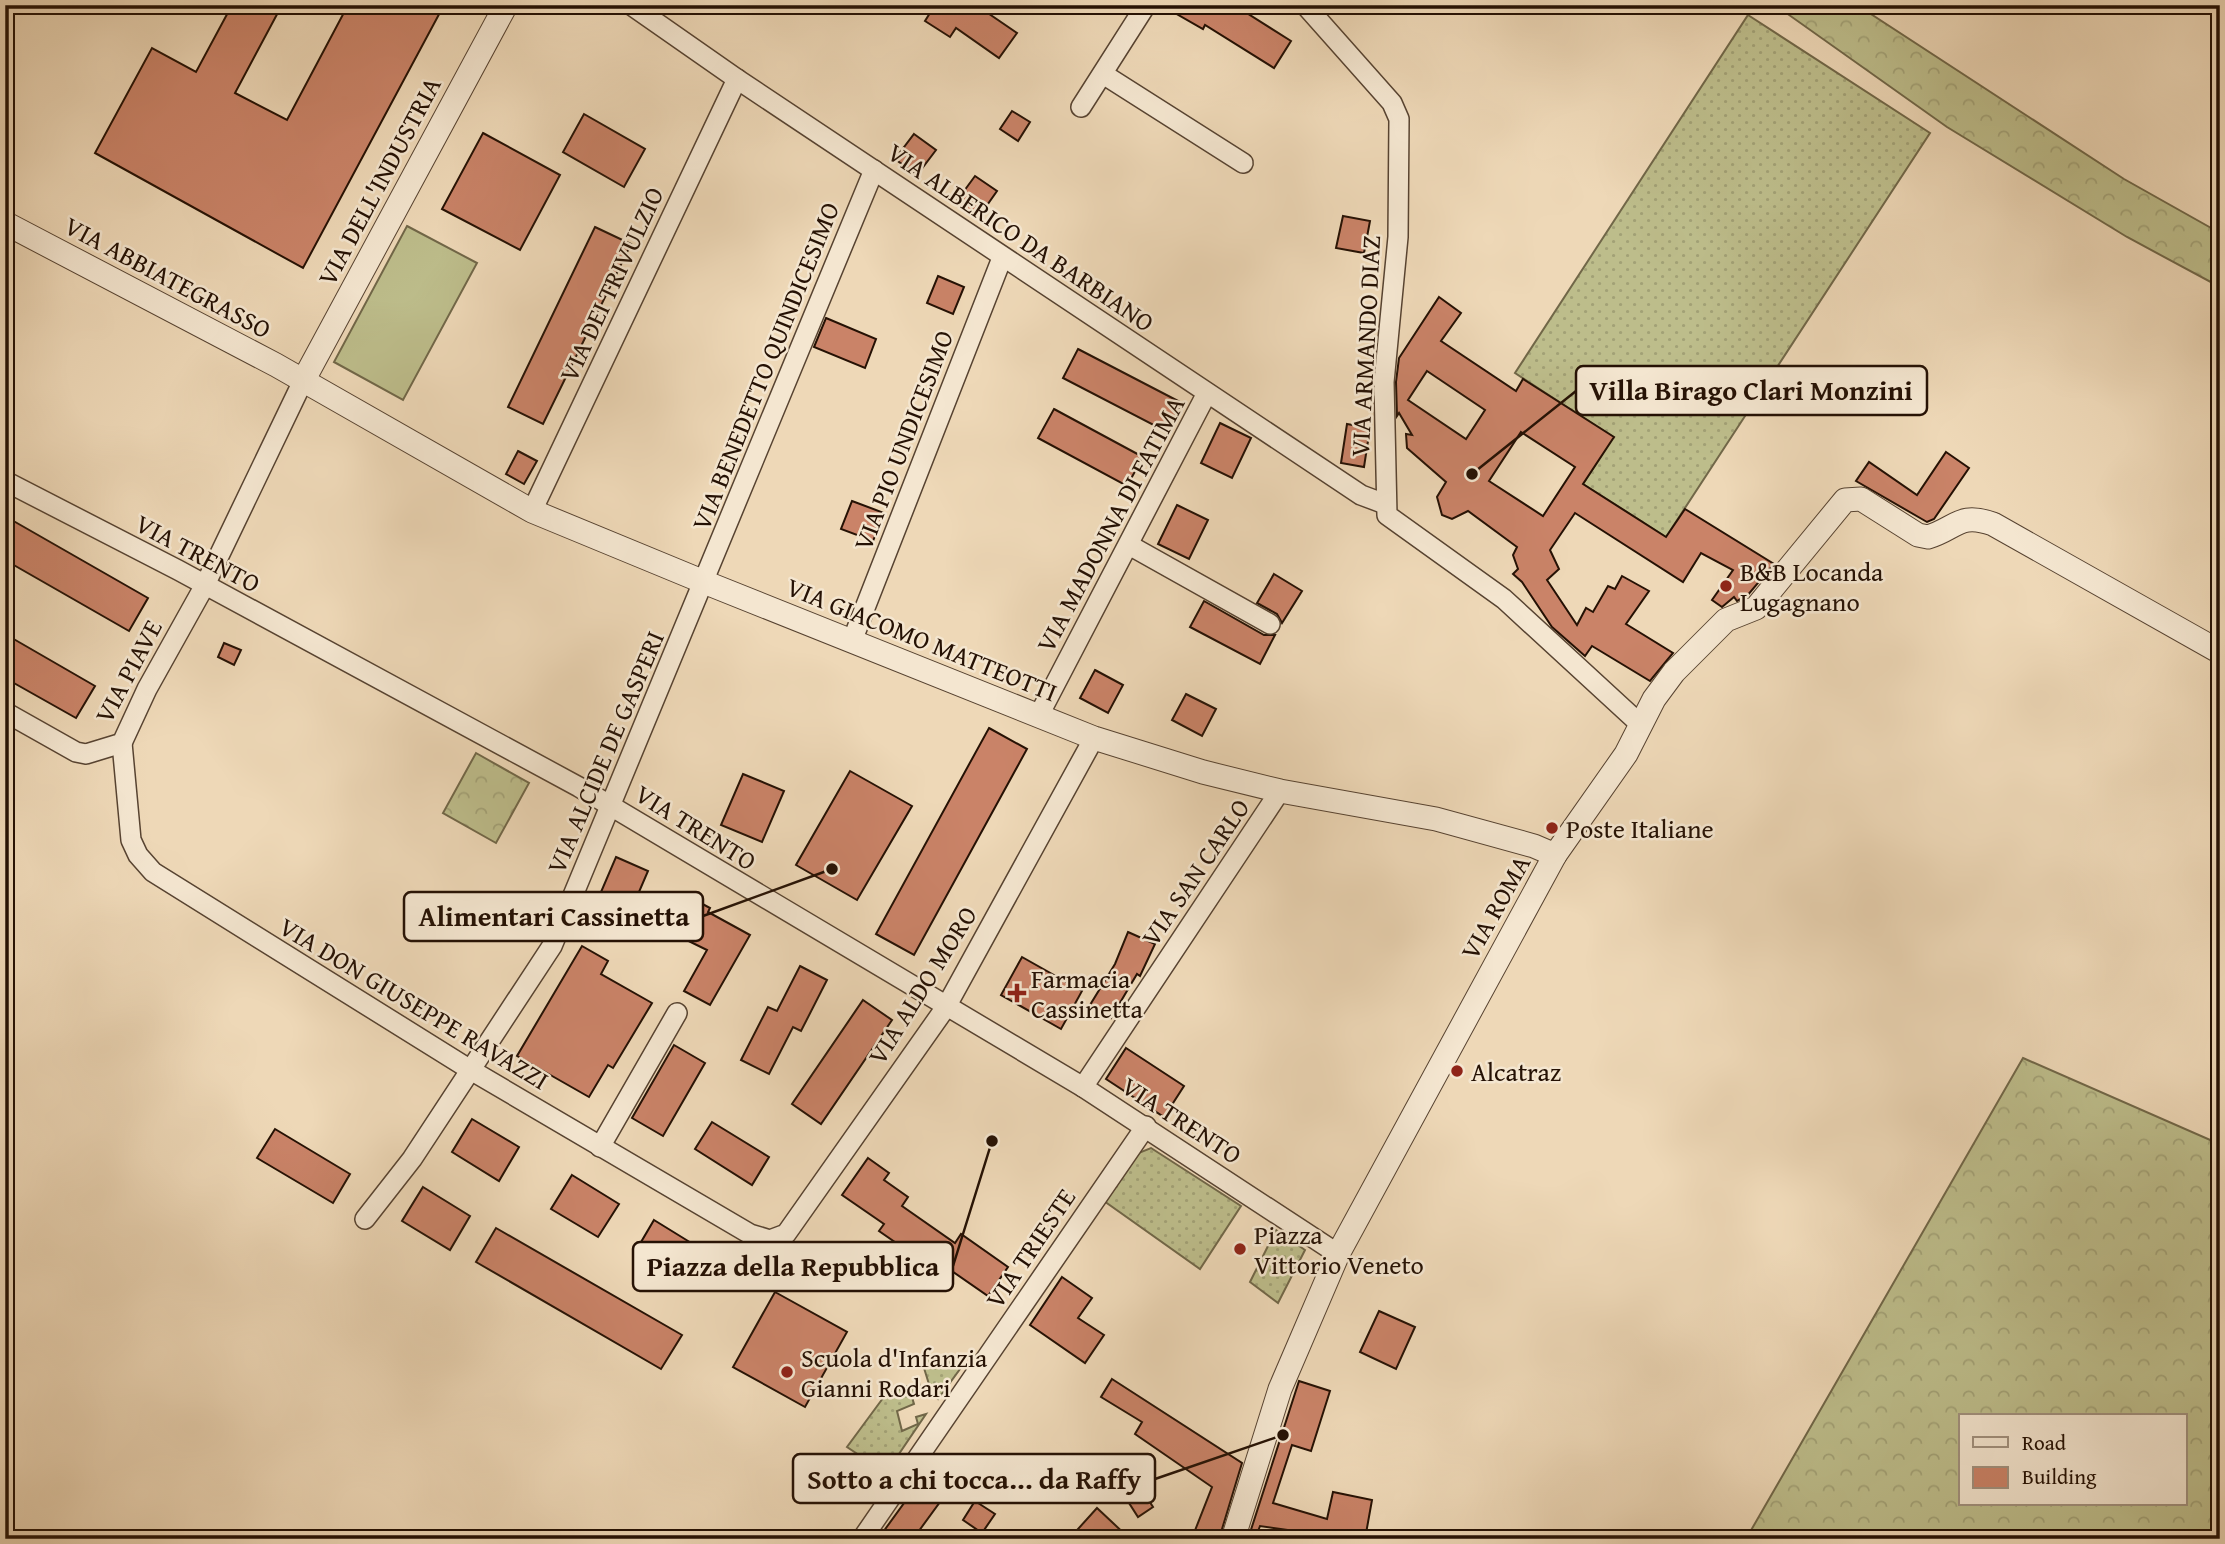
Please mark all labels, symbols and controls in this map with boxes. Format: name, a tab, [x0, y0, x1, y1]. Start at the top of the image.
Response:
street label: VIA DELL'INDUSTRIA	[307, 69, 451, 292]
street label: VIA ALBERICO DA BARBIANO	[880, 133, 1162, 341]
street label: VIA DEI TRIVULZIO	[549, 180, 673, 388]
street label: VIA BENEDETTO QUINDICESIMO	[681, 196, 849, 536]
street label: VIA ABBIATEGRASSO	[58, 206, 278, 348]
street label: VIA ARMANDO DIAZ	[1340, 234, 1390, 458]
street label: VIA PIO UNDICESIMO	[843, 324, 963, 556]
callout: Villa Birago Clari Monzini	[1576, 366, 1927, 415]
text: Villa Birago Clari Monzini	[1589, 369, 1913, 410]
street label: VIA MADONNA DI FATIMA	[1026, 389, 1194, 659]
street label: VIA TRENTO	[129, 504, 267, 602]
place label: B&B Locanda Lugagnano	[1740, 552, 1884, 621]
street label: VIA GIACOMO MATTEOTTI	[781, 567, 1063, 711]
marker: B&B Locanda Lugagnano	[1718, 578, 1734, 594]
street label: VIA PIAVE	[84, 612, 172, 730]
street label: VIA ALCIDE DE GASPERI	[536, 625, 674, 879]
street label: VIA TRENTO	[628, 774, 764, 880]
street label: VIA SAN CARLO	[1131, 791, 1259, 953]
place label: Poste Italiane	[1566, 809, 1714, 848]
marker: Poste Italiane	[1544, 820, 1560, 836]
street label: VIA ROMA	[1450, 847, 1540, 966]
callout: Alimentari Cassinetta	[404, 892, 703, 941]
text: Alimentari Cassinetta	[419, 895, 690, 936]
street label: VIA ALDO MORO	[858, 898, 986, 1072]
street label: VIA DON GIUSEPPE RAVAZZI	[272, 907, 556, 1099]
place label: Farmacia Cassinetta	[1031, 959, 1144, 1028]
marker: Farmacia Cassinetta	[1009, 985, 1025, 1001]
place label: Alcatraz	[1471, 1052, 1561, 1091]
marker: Alcatraz	[1449, 1063, 1465, 1079]
street label: VIA TRENTO	[1114, 1066, 1250, 1174]
street label: VIA TRIESTE	[975, 1180, 1085, 1316]
place label: Piazza Vittorio Veneto	[1254, 1215, 1424, 1284]
marker: Piazza Vittorio Veneto	[1232, 1241, 1248, 1257]
callout: Piazza della Repubblica	[633, 1242, 953, 1291]
text: Piazza della Repubblica	[647, 1245, 940, 1286]
place label: Scuola d'Infanzia Gianni Rodari	[801, 1338, 988, 1407]
marker: Scuola d'Infanzia Gianni Rodari	[779, 1364, 795, 1380]
legend	[1959, 1414, 2186, 1506]
text: Road	[2022, 1427, 2067, 1458]
callout: Sotto a chi tocca... da Raffy	[793, 1454, 1155, 1503]
text: Sotto a chi tocca... da Raffy	[807, 1458, 1142, 1499]
text: Building	[2022, 1461, 2097, 1492]

